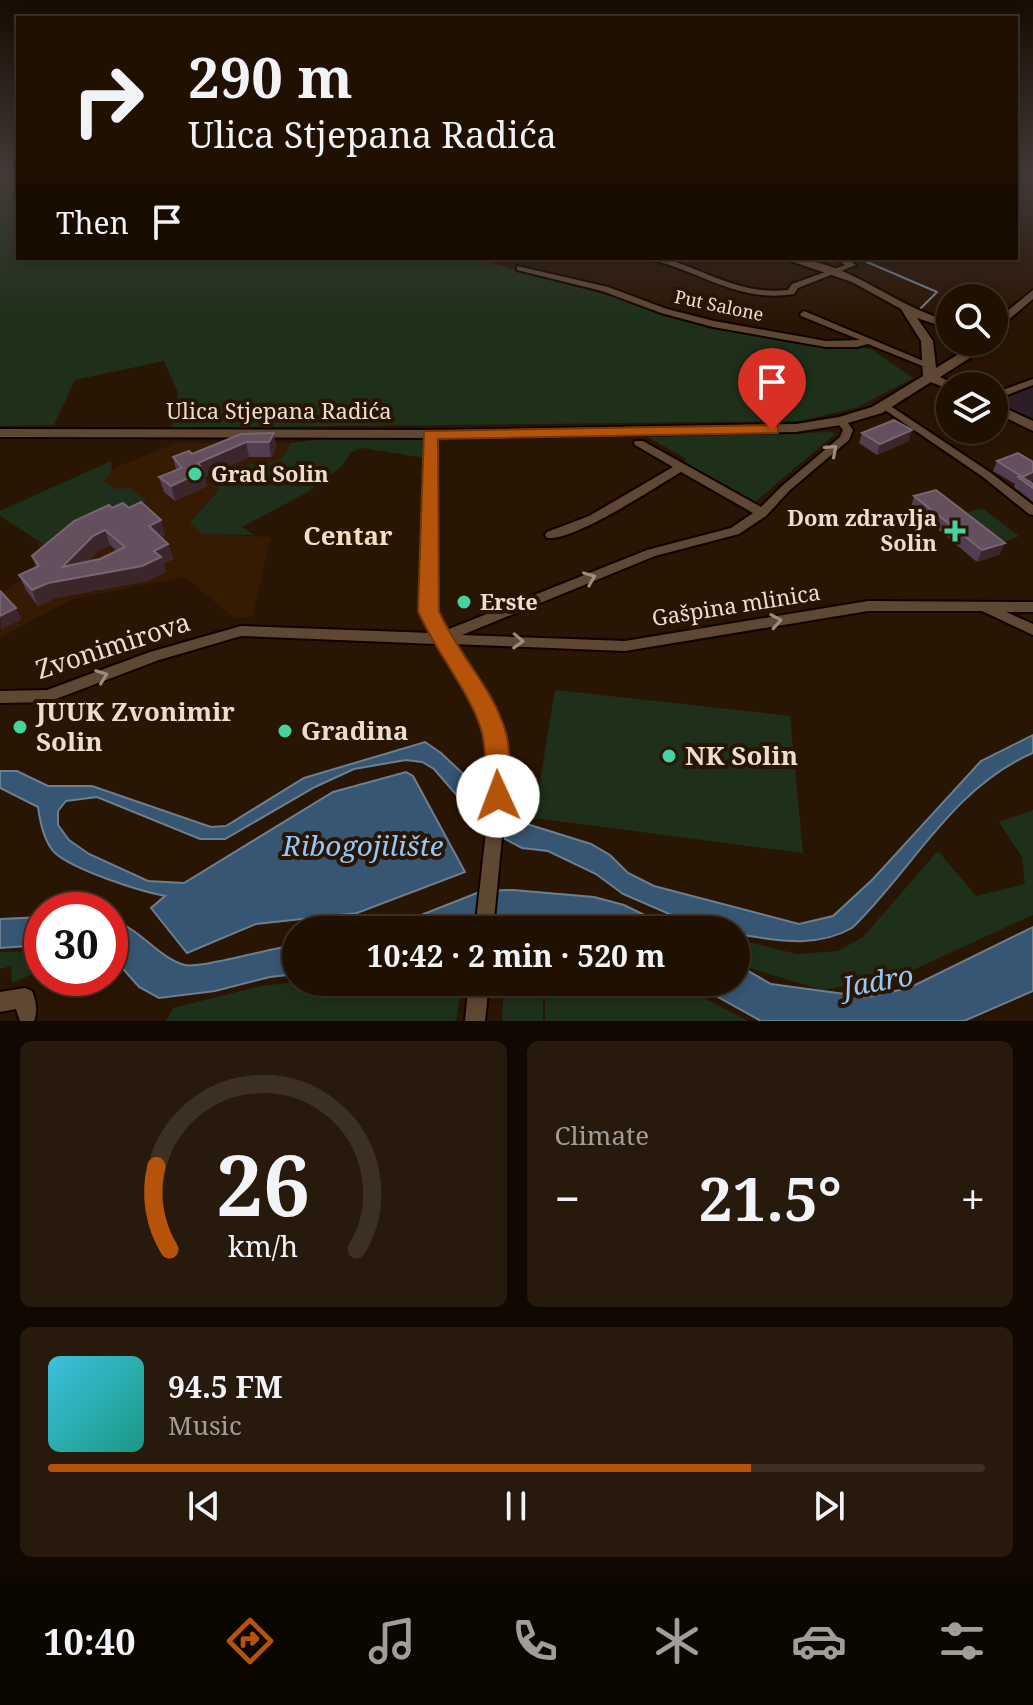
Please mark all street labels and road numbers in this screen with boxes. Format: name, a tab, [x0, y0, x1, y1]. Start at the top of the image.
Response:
street label: Put Salone	[672, 284, 766, 326]
street label: Ulica Stjepana Radića	[166, 395, 392, 425]
street label: Gašpina mlinica	[650, 576, 822, 632]
street label: Zvonimirova	[31, 603, 195, 687]

